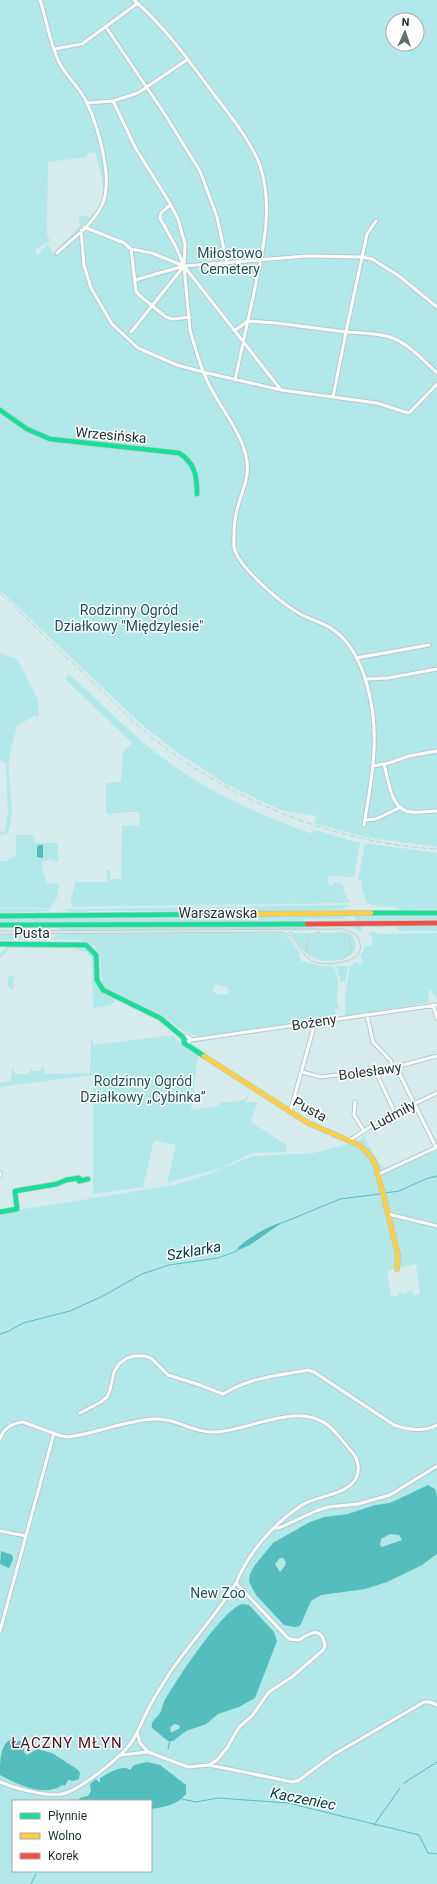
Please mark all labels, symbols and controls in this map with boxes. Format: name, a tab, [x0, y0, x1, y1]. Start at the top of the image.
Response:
north arrow	[385, 12, 425, 52]
text: N	[401, 16, 410, 29]
park label: Miłostowo Cemetery	[197, 245, 263, 277]
street label: Wrzesińska	[75, 424, 147, 446]
park label: Rodzinny Ogród Działkowy "Międzylesie"	[55, 602, 203, 634]
street label: Warszawska	[179, 905, 257, 921]
street label: Pusta	[14, 925, 50, 941]
street label: Bożeny	[290, 1011, 338, 1033]
street label: Bolesławy	[338, 1059, 403, 1083]
park label: Rodzinny Ogród Działkowy „Cybinka”	[80, 1073, 206, 1105]
street label: Pusta	[290, 1093, 330, 1125]
street label: Ludmiły	[368, 1096, 419, 1134]
water label: Szklarka	[165, 1237, 223, 1265]
park label: New Zoo	[190, 1585, 246, 1601]
district label: ŁĄCZNY MŁYN	[11, 1734, 123, 1752]
water label: Kaczeniec	[269, 1784, 338, 1814]
legend	[12, 1800, 152, 1872]
text: Płynnie	[48, 1809, 87, 1823]
text: Wolno	[48, 1829, 82, 1843]
text: Korek	[48, 1849, 80, 1863]

